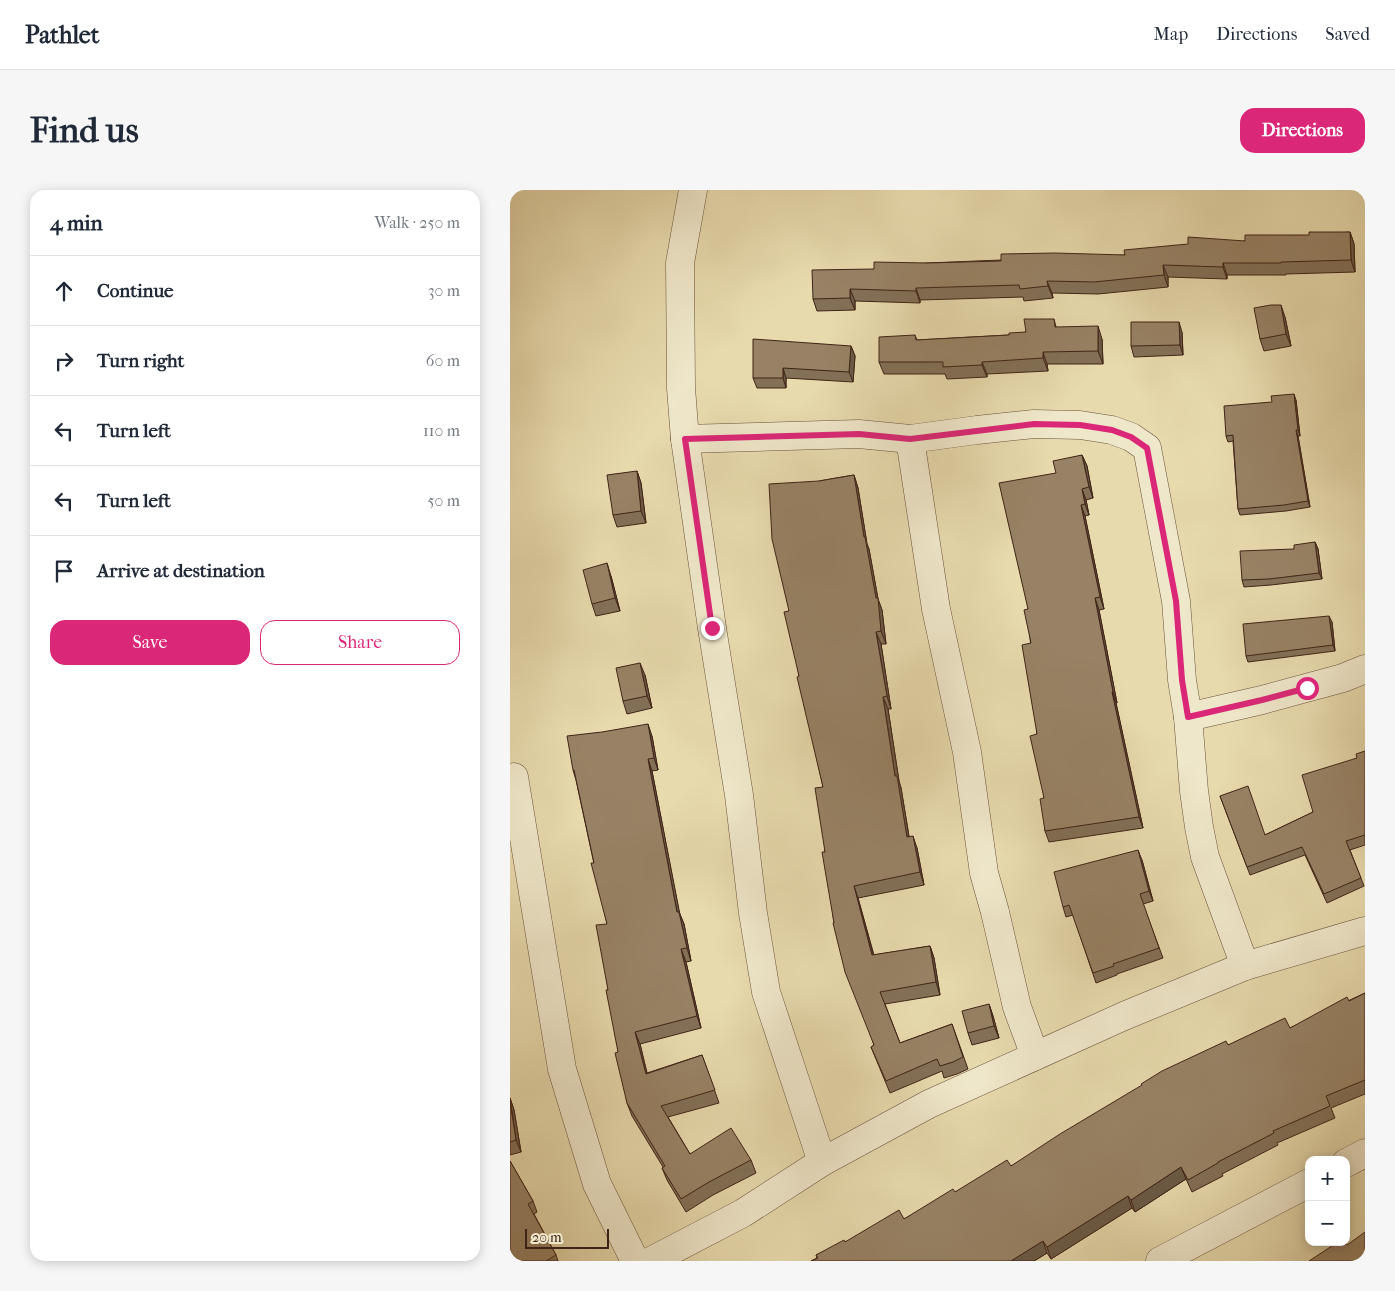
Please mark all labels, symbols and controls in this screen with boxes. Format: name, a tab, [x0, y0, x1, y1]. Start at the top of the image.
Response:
text: Pathlet	[25, 21, 99, 49]
text: Map	[1154, 24, 1188, 45]
text: Directions	[1216, 24, 1297, 45]
text: Saved	[1325, 24, 1370, 45]
button: Directions	[1240, 108, 1365, 153]
text: Find us	[30, 110, 139, 151]
text: 4 min	[50, 211, 103, 235]
text: Walk · 250 m	[375, 213, 460, 232]
icon: ahead	[50, 277, 78, 305]
text: Continue	[97, 280, 173, 302]
text: 30 m	[428, 281, 460, 300]
icon: right	[50, 347, 78, 375]
text: Turn right	[97, 350, 184, 372]
text: 60 m	[426, 351, 460, 370]
icon: left	[50, 417, 78, 445]
text: Turn left	[97, 420, 171, 442]
text: 110 m	[423, 421, 460, 440]
icon: left	[50, 487, 78, 515]
text: Turn left	[97, 490, 171, 512]
text: 50 m	[428, 491, 460, 510]
icon: arrive	[50, 557, 78, 585]
text: Arrive at destination	[97, 560, 265, 582]
route end	[701, 617, 724, 640]
button: Save	[50, 620, 250, 665]
button: Share	[260, 620, 460, 665]
route start	[1296, 677, 1319, 700]
map controls	[1305, 1156, 1350, 1246]
button: +	[1305, 1156, 1350, 1201]
button: −	[1305, 1201, 1350, 1246]
scale bar	[525, 1226, 609, 1249]
text: 20 m	[532, 1229, 562, 1246]

